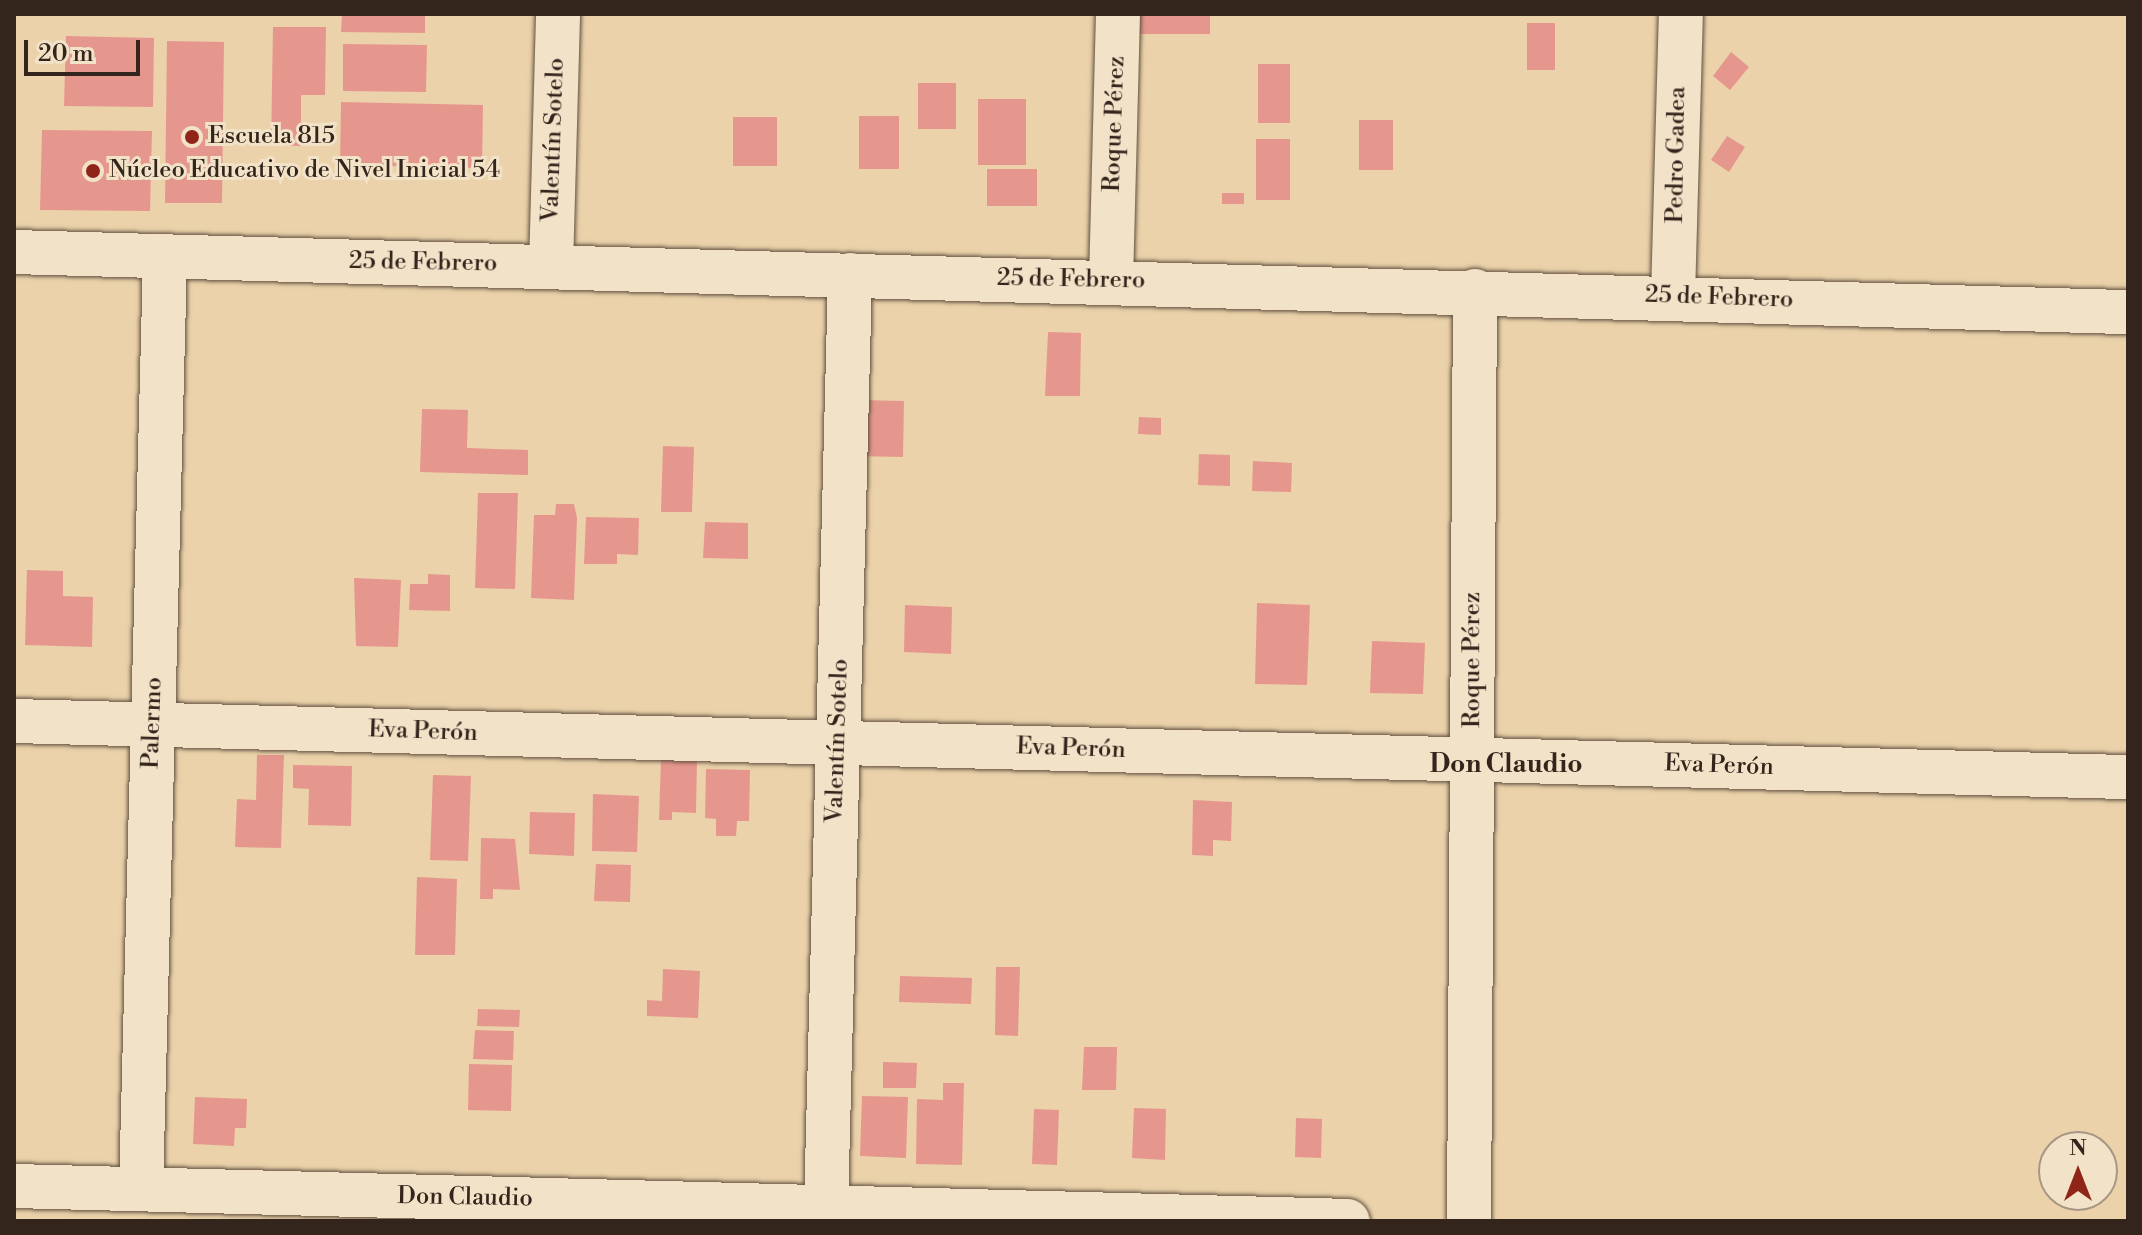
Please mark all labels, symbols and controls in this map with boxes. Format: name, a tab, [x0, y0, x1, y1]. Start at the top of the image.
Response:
scale bar	[28, 24, 144, 74]
text: 20 m	[38, 39, 94, 69]
street label: Roque Pérez	[1098, 55, 1132, 193]
street label: Valentín Sotelo	[537, 57, 571, 223]
street label: Pedro Gadea	[1661, 86, 1693, 224]
place label: Escuela 815	[208, 123, 335, 151]
marker: Escuela 815	[183, 128, 201, 146]
place label: Núcleo Educativo de Nivel Inicial 54	[109, 157, 500, 185]
marker: Núcleo Educativo de Nivel Inicial 54	[84, 162, 102, 180]
street label: 25 de Febrero	[349, 247, 497, 279]
street label: 25 de Febrero	[997, 264, 1145, 296]
street label: 25 de Febrero	[1644, 281, 1794, 315]
street label: Roque Pérez	[1459, 592, 1487, 728]
street label: Valentín Sotelo	[821, 658, 855, 824]
street label: Palermo	[137, 677, 169, 769]
street label: Eva Perón	[368, 716, 478, 748]
street label: Eva Perón	[1016, 733, 1126, 765]
district label: Don Claudio	[1429, 749, 1583, 781]
street label: Eva Perón	[1664, 750, 1774, 782]
north arrow	[2038, 1131, 2118, 1211]
text: N	[2069, 1135, 2087, 1162]
street label: Don Claudio	[397, 1182, 533, 1214]

